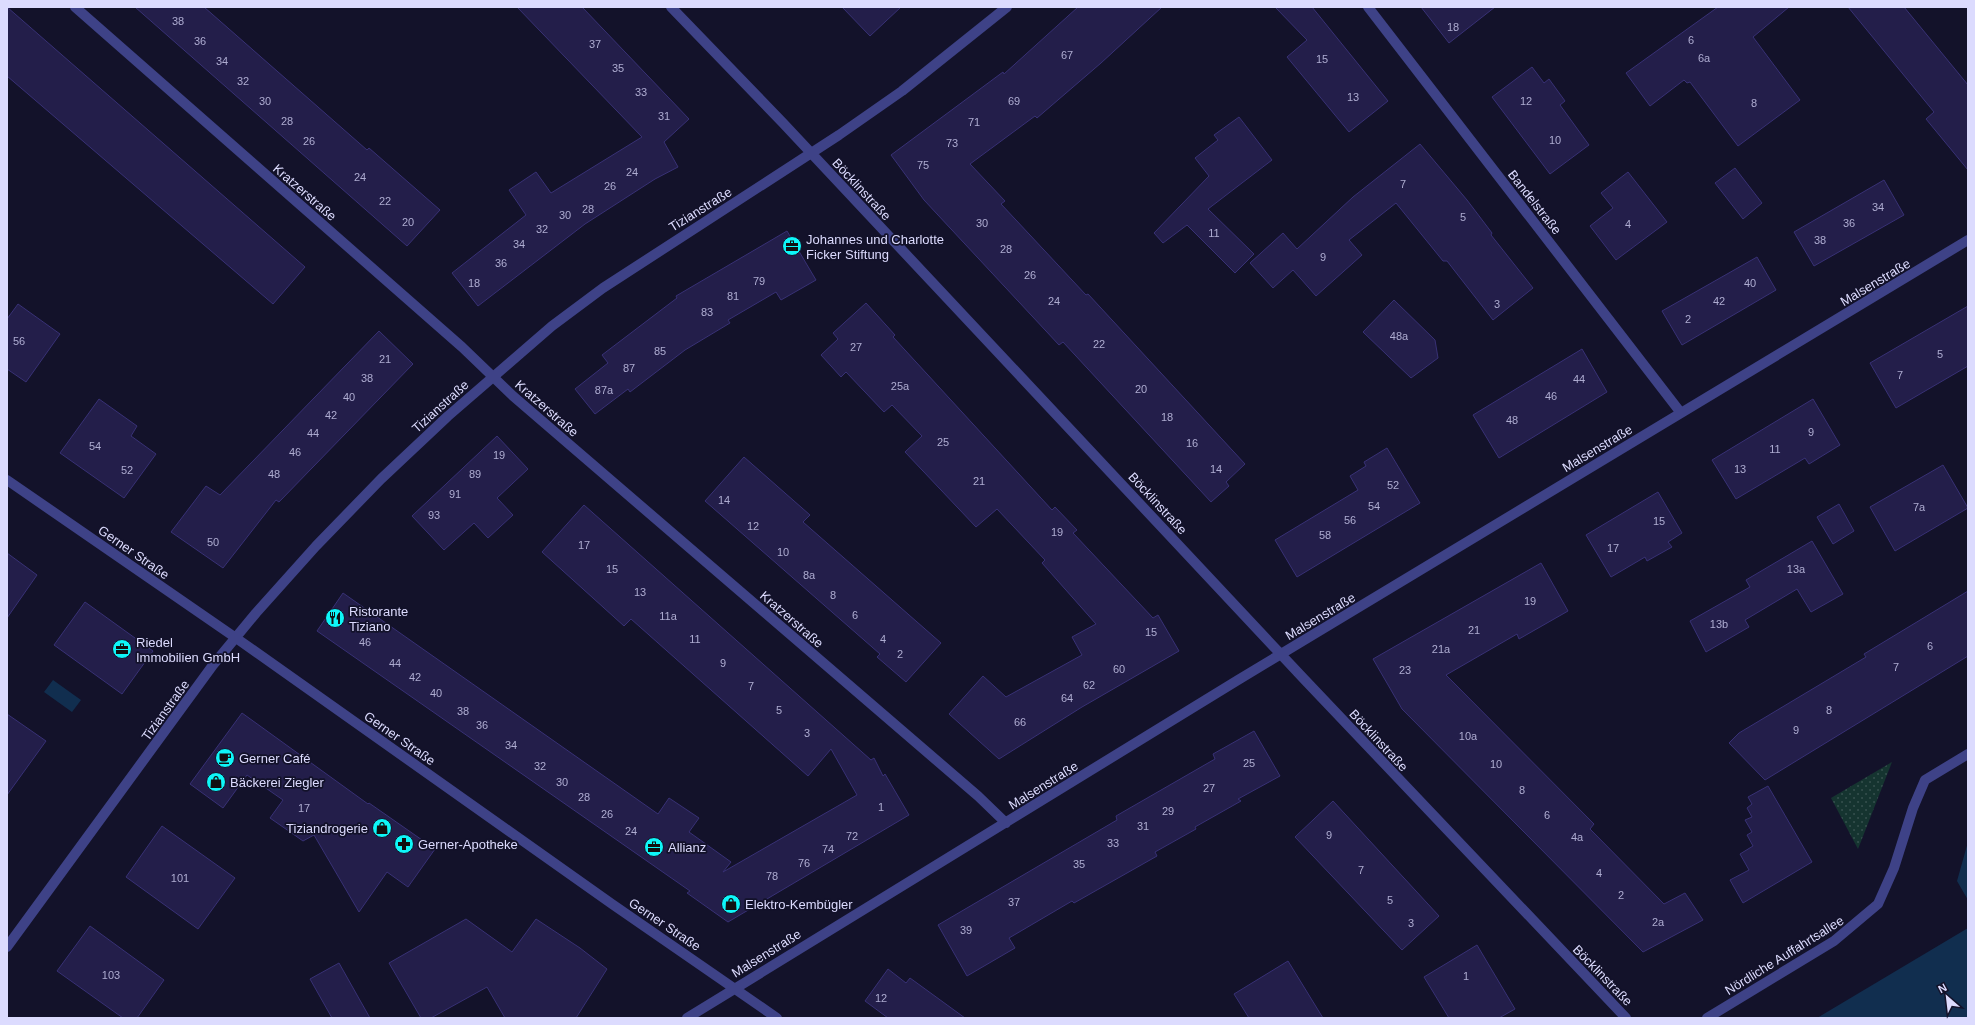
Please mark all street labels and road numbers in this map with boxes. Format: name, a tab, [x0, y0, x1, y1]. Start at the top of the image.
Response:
street label: Böcklinstraße	[829, 155, 894, 223]
street label: Kratzerstraße	[270, 161, 339, 224]
street label: Bandelstraße	[1505, 167, 1564, 237]
street label: Tizianstraße	[666, 184, 734, 235]
street label: Malsenstraße	[1838, 256, 1913, 309]
street label: Tizianstraße	[409, 377, 472, 436]
street label: Kratzerstraße	[512, 377, 581, 440]
street label: Malsenstraße	[1560, 422, 1635, 475]
street label: Böcklinstraße	[1125, 469, 1190, 537]
street label: Gerner Straße	[95, 522, 172, 582]
street label: Kratzerstraße	[757, 588, 826, 651]
street label: Malsenstraße	[1283, 590, 1358, 643]
street label: Tizianstraße	[138, 677, 192, 743]
street label: Böcklinstraße	[1346, 706, 1411, 774]
street label: Gerner Straße	[361, 708, 438, 768]
street label: Malsenstraße	[1006, 758, 1081, 813]
street label: Gerner Straße	[626, 895, 703, 954]
street label: Nördliche Auffahrtsallee	[1722, 913, 1846, 998]
street label: Malsenstraße	[729, 926, 804, 981]
street label: Böcklinstraße	[1570, 942, 1635, 1009]

